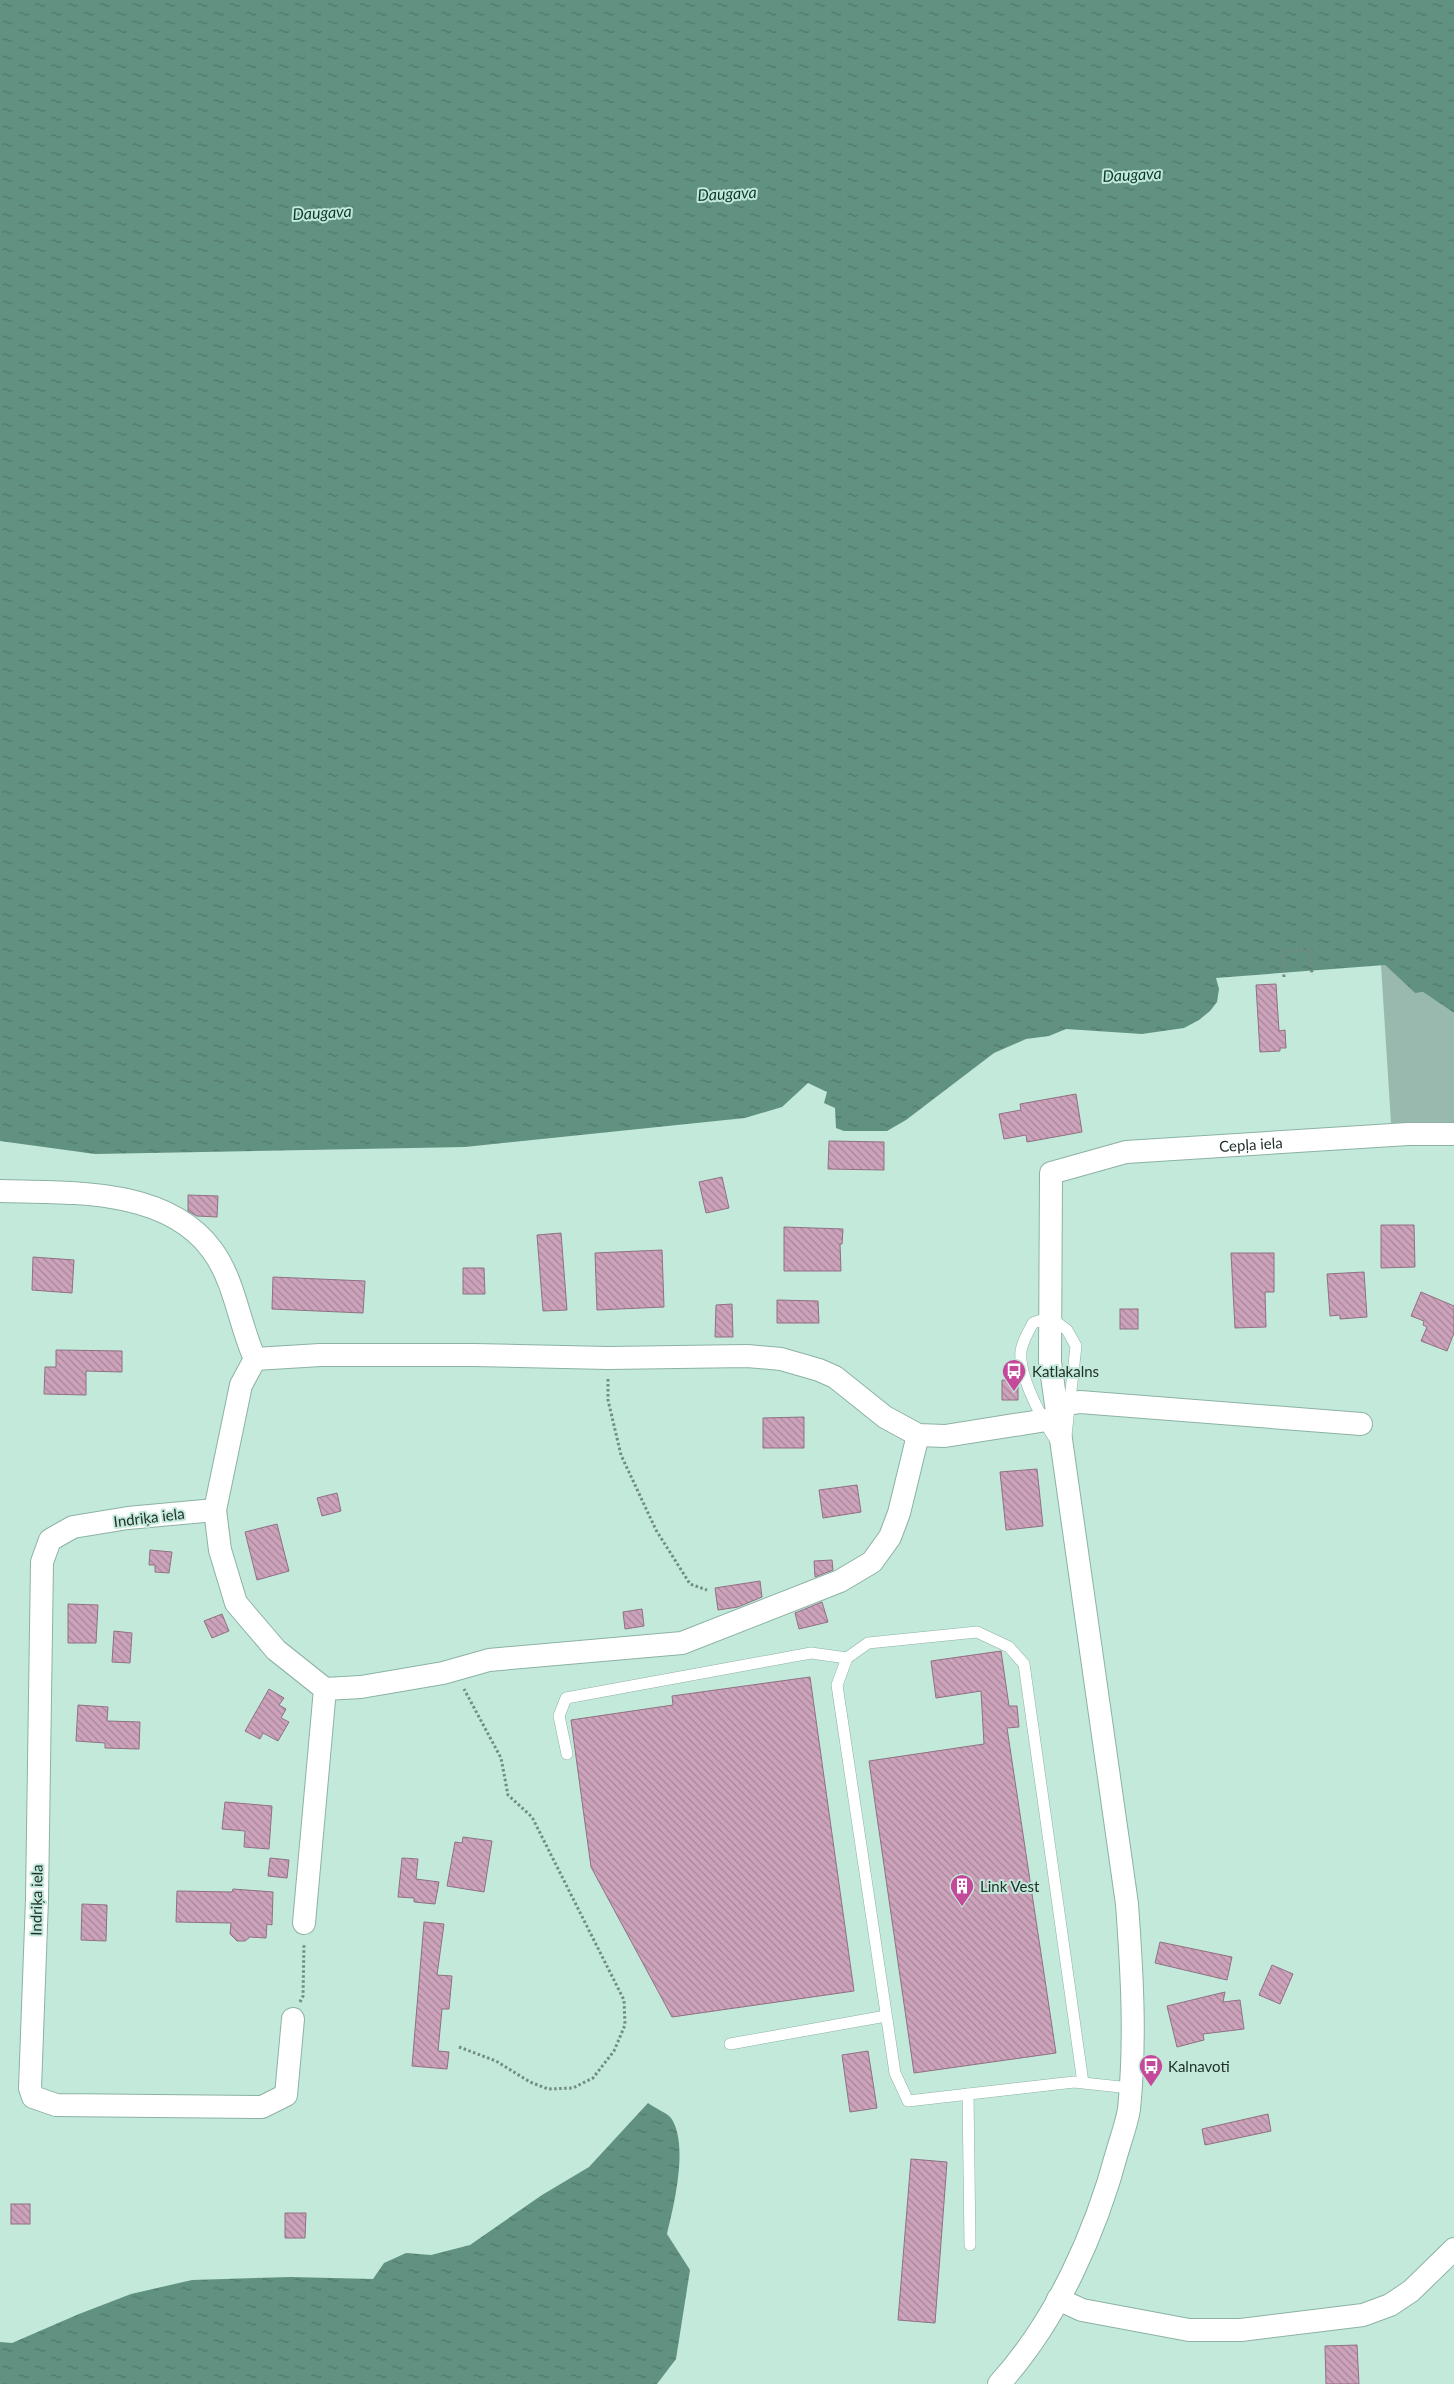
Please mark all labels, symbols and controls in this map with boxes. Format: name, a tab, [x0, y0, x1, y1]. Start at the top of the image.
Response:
water label: Daugava	[1102, 163, 1162, 185]
water label: Daugava	[697, 182, 757, 204]
water label: Daugava	[292, 201, 352, 223]
street label: Cepļa iela	[1219, 1133, 1283, 1155]
bus stop icon: Katlakalns	[1001, 1358, 1027, 1392]
place label: Katlakalns	[1032, 1362, 1099, 1380]
street label: Indriķa iela	[112, 1504, 186, 1530]
street label: Indriķa iela	[26, 1864, 46, 1936]
building icon: Link Vest	[949, 1873, 975, 1907]
place label: Link Vest	[980, 1877, 1040, 1895]
bus stop icon: Kalnavoti	[1138, 2053, 1164, 2087]
place label: Kalnavoti	[1168, 2057, 1230, 2075]

